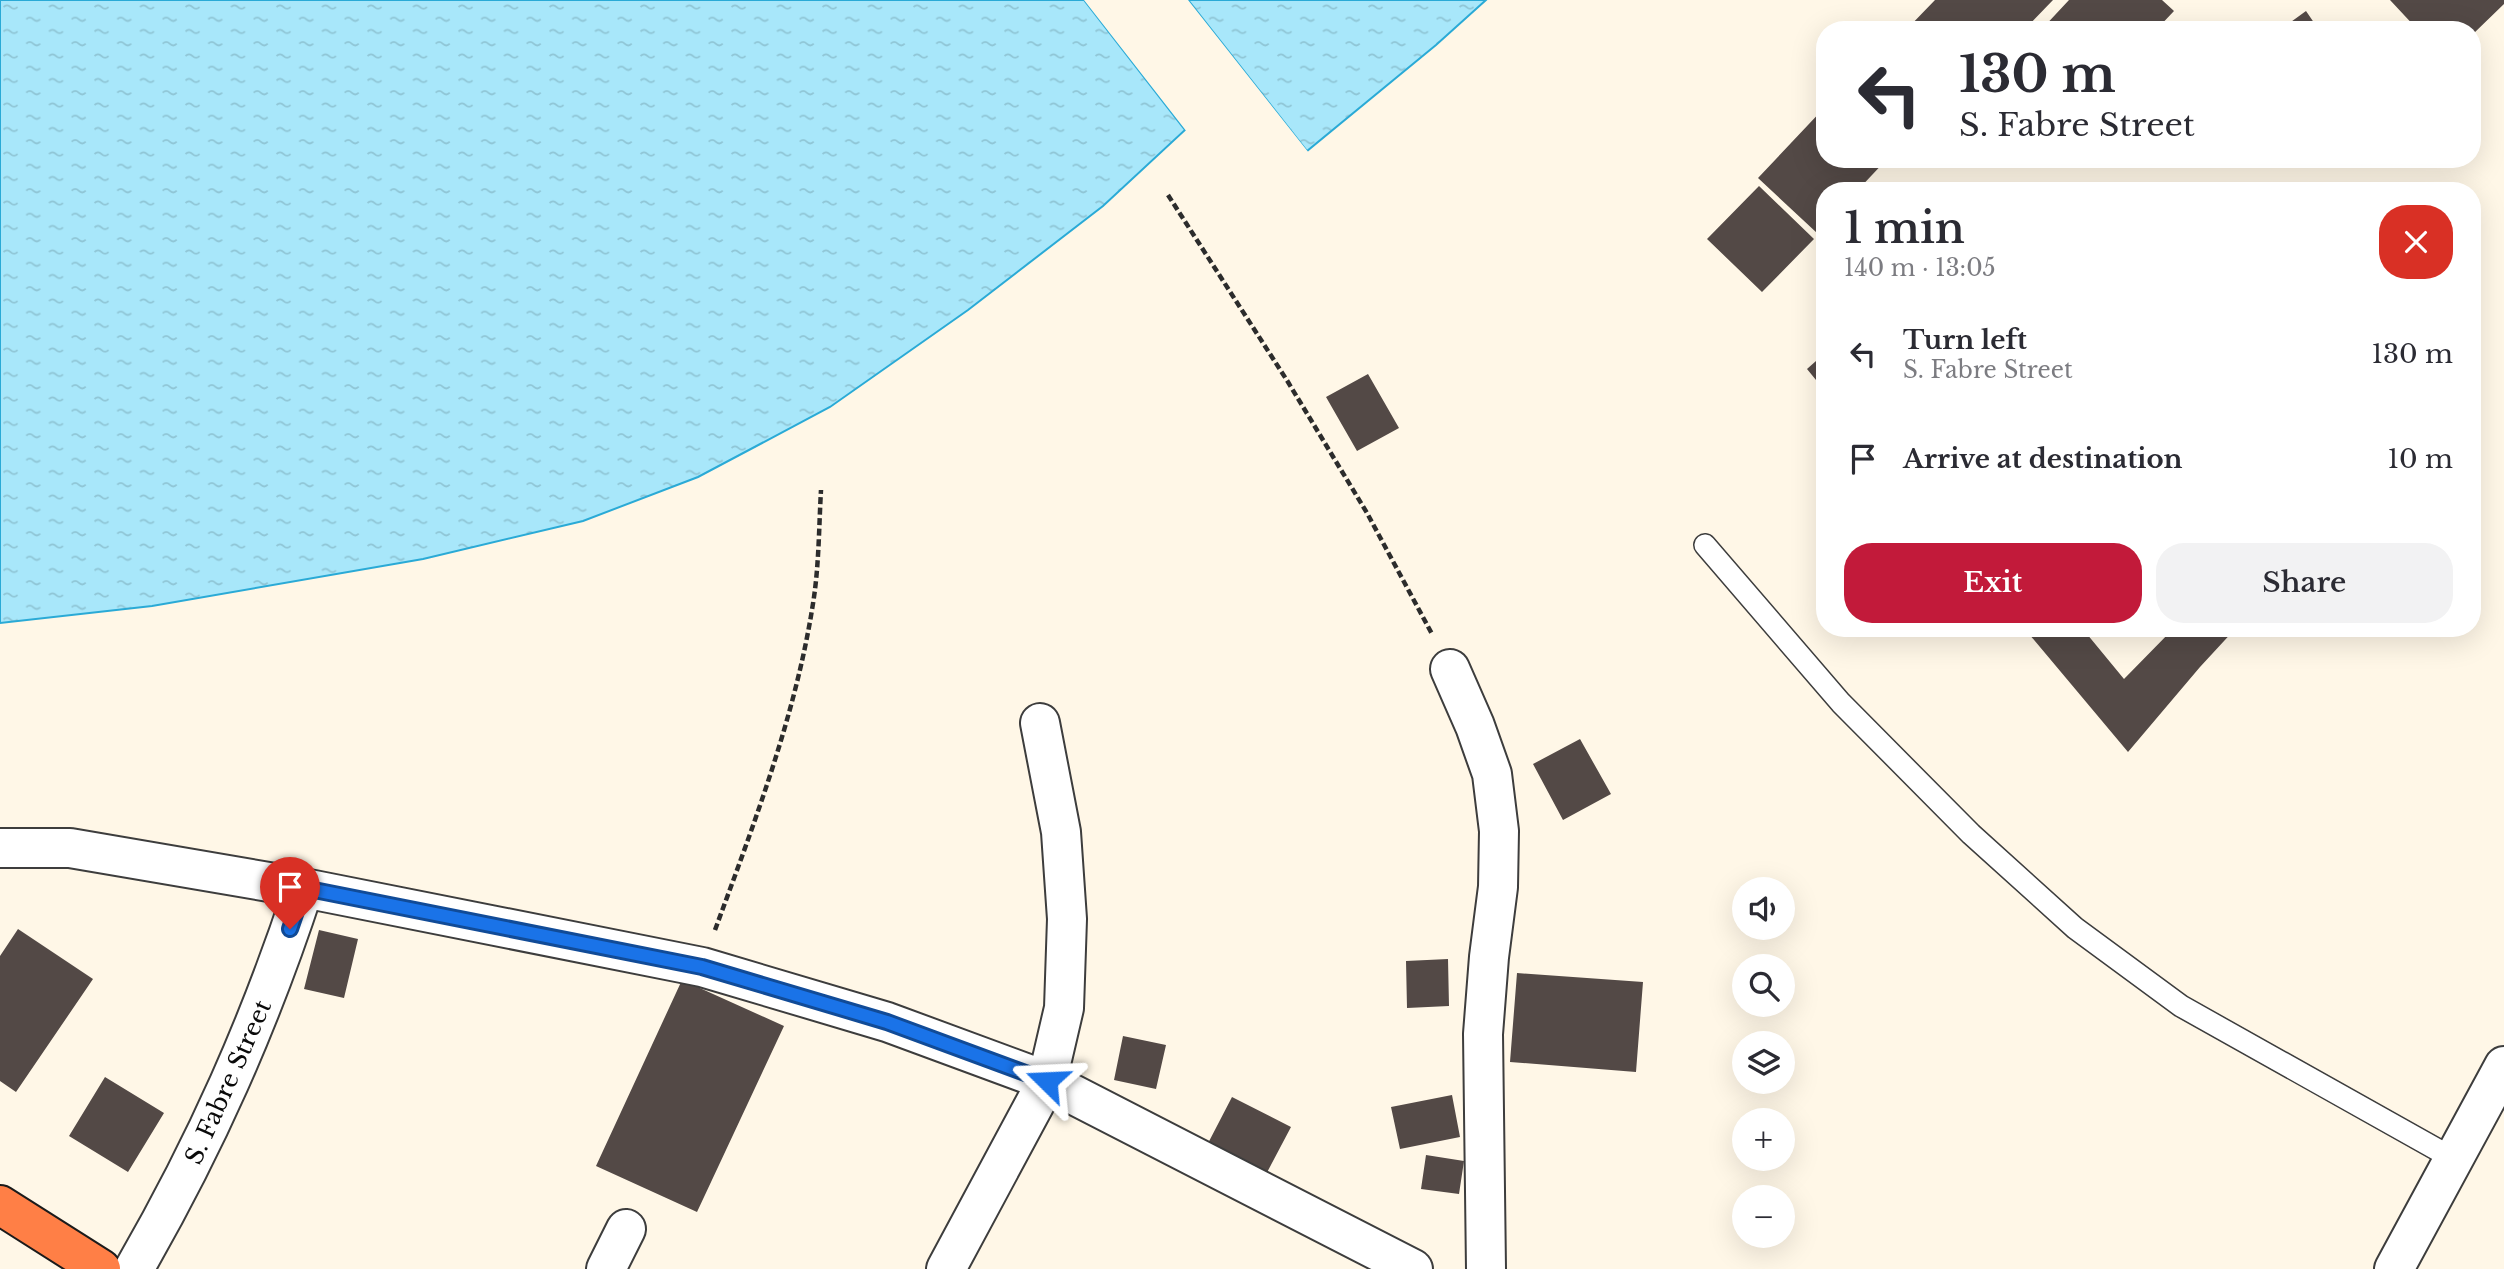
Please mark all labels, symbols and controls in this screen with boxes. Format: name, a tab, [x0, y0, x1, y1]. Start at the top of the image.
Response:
text: 130 m	[1959, 44, 2116, 105]
icon: left	[1844, 49, 1935, 140]
text: S. Fabre Street	[1959, 105, 2195, 145]
text: 1 min	[1844, 202, 1965, 254]
button: close	[2379, 205, 2453, 279]
text: 140 m · 13:05	[1844, 254, 1996, 282]
text: Turn left	[1903, 324, 2027, 356]
icon: left	[1844, 335, 1882, 373]
text: 130 m	[2371, 338, 2453, 370]
text: S. Fabre Street	[1903, 356, 2073, 384]
icon: arrive	[1844, 440, 1882, 478]
text: Arrive at destination	[1903, 443, 2183, 475]
text: 10 m	[2387, 443, 2453, 475]
button: Exit	[1844, 543, 2142, 623]
button: Share	[2156, 543, 2453, 623]
pin	[260, 857, 320, 929]
icon: arrive	[271, 868, 309, 906]
map controls	[1732, 877, 1795, 1248]
button: sound	[1732, 877, 1795, 940]
button: search	[1732, 954, 1795, 1017]
street label: S. Fabre Street	[179, 995, 277, 1169]
button: layers	[1732, 1031, 1795, 1094]
position arrow	[1010, 1044, 1084, 1118]
button: +	[1732, 1108, 1795, 1171]
button: −	[1732, 1185, 1795, 1248]

